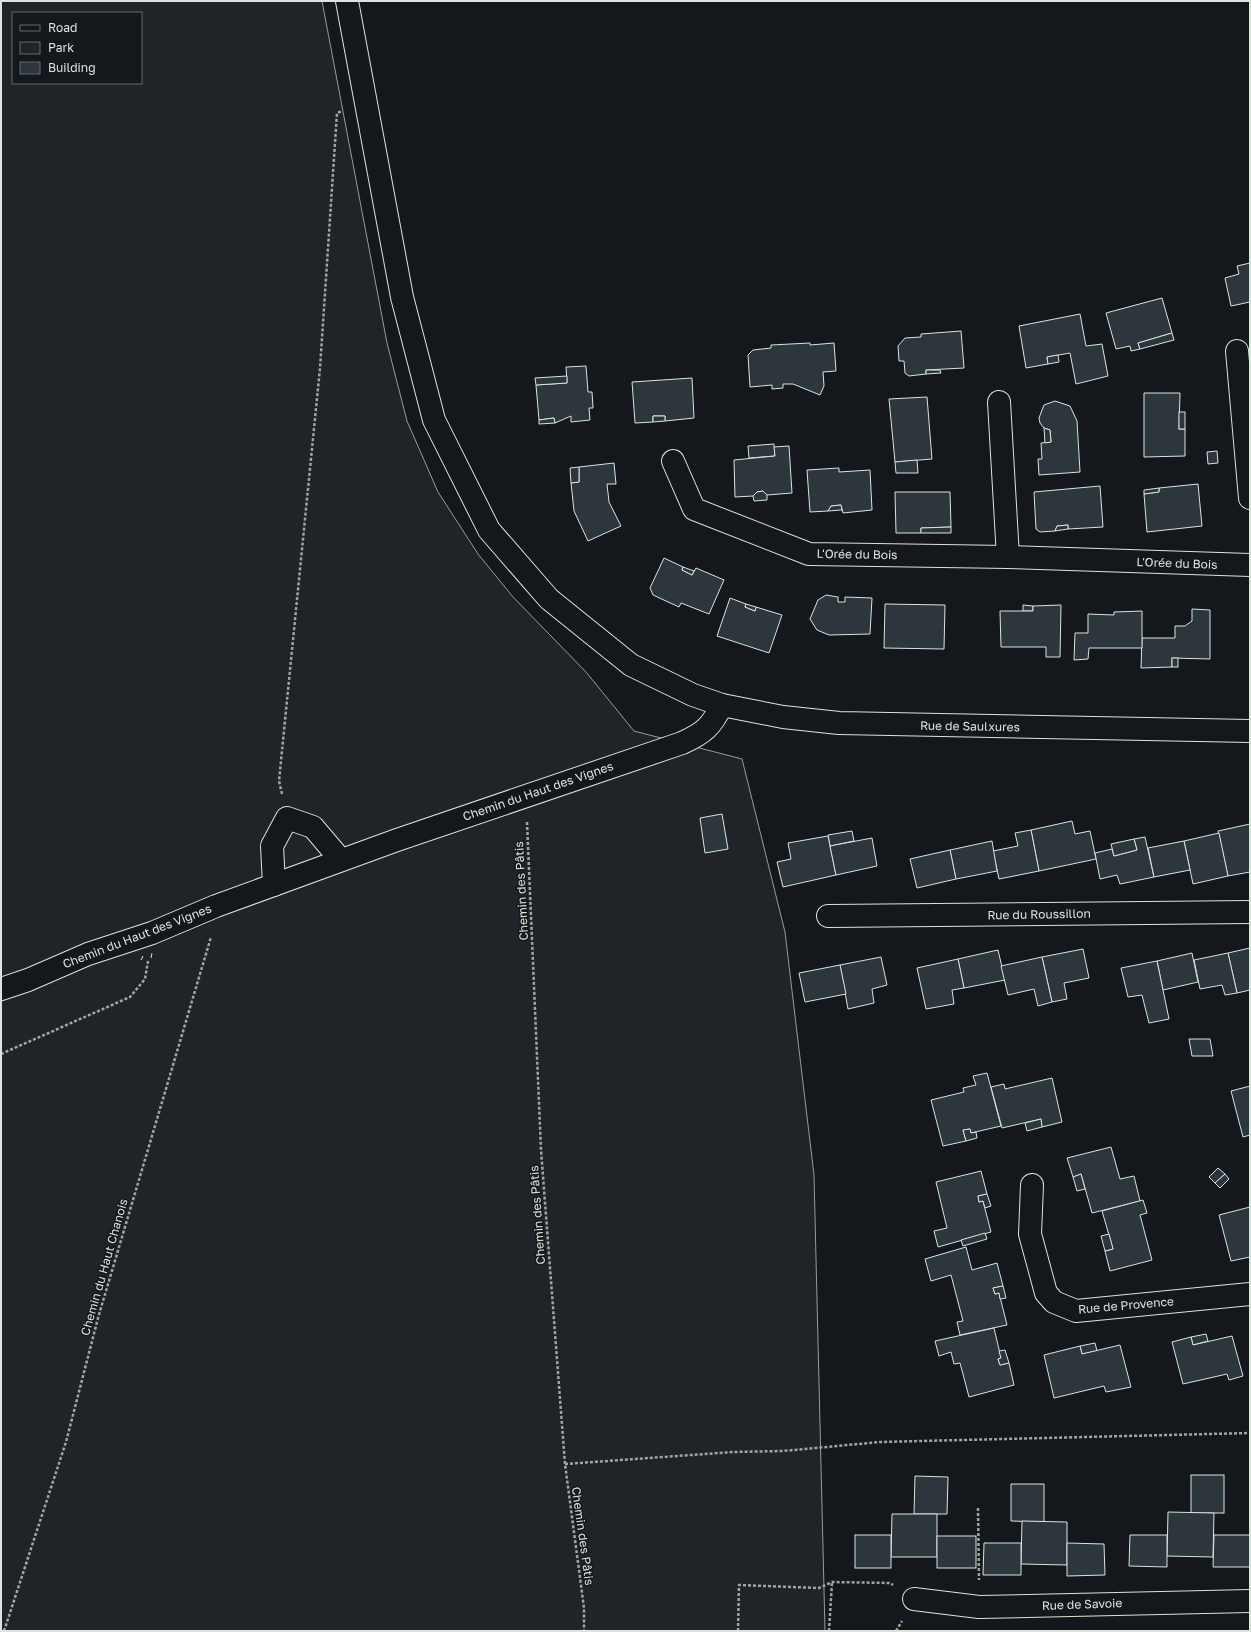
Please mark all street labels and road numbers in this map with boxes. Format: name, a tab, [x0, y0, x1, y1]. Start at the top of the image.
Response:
street label: L'Orée du Bois	[816, 546, 898, 562]
street label: L'Orée du Bois	[1136, 554, 1218, 572]
street label: Rue de Saulxures	[920, 718, 1020, 734]
street label: Chemin du Haut des Vignes	[461, 758, 615, 824]
street label: Chemin des Pâtis	[511, 841, 531, 941]
street label: Chemin du Haut des Vignes	[60, 901, 214, 971]
street label: Rue du Roussillon	[987, 906, 1091, 922]
street label: Chemin des Pâtis	[526, 1165, 548, 1265]
street label: Chemin du Haut Chanois	[77, 1197, 131, 1337]
street label: Rue de Provence	[1077, 1293, 1175, 1317]
street label: Chemin des Pâtis	[569, 1486, 597, 1586]
street label: Rue de Savoie	[1041, 1595, 1123, 1613]

